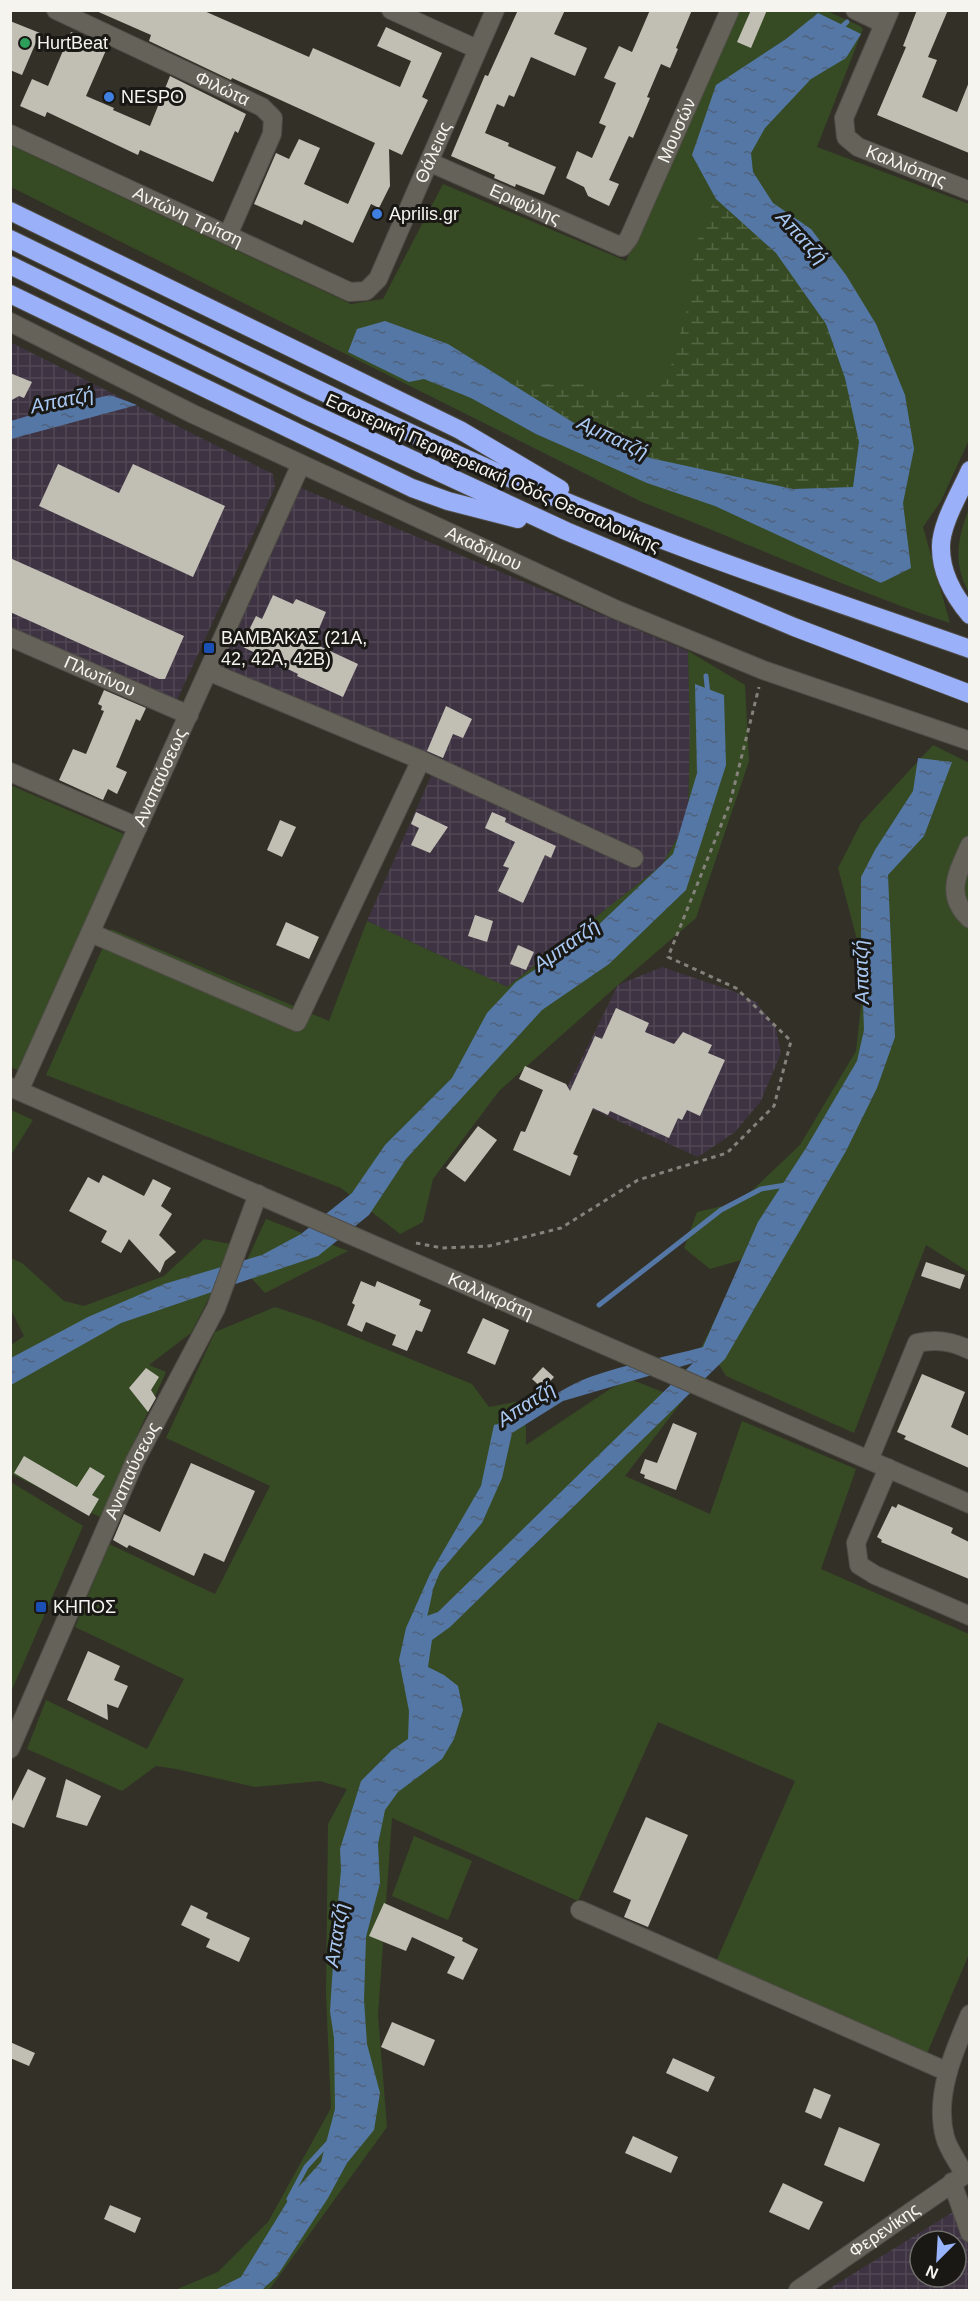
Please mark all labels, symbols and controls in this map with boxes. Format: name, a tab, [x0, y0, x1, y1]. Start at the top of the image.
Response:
place label: HurtBeat	[37, 33, 108, 53]
marker: HurtBeat	[18, 36, 32, 50]
street label: Φιλώτα	[192, 67, 253, 110]
place label: NESPO	[121, 87, 184, 107]
marker: NESPO	[102, 90, 116, 104]
street label: Μουσών	[654, 95, 700, 166]
street label: Θάλειας	[411, 119, 455, 186]
street label: Καλλιόπης	[863, 141, 950, 191]
street label: Εριφύλης	[487, 180, 564, 229]
street label: Αντώνη Τρίτση	[130, 183, 246, 251]
place label: Aprilis.gr	[389, 204, 459, 224]
water label: Απατζή	[771, 205, 832, 268]
marker: Aprilis.gr	[370, 207, 384, 221]
water label: Απατζή	[27, 383, 96, 418]
street label: Εσωτερική Περιφερειακή Οδός Θεσσαλονίκης	[323, 390, 664, 556]
water label: Αμπατζή	[573, 411, 652, 463]
street label: Ακαδήμου	[442, 522, 525, 575]
place label: ΒΑΜΒΑΚΑΣ (21Α, 42, 42Α, 42Β)	[221, 628, 367, 669]
marker: ΒΑΜΒΑΚΑΣ (21Α, 42, 42Α, 42Β)	[202, 641, 216, 655]
street label: Πλωτίνου	[61, 652, 138, 700]
street label: Αναπαύσεως	[129, 725, 191, 829]
water label: Αμπατζή	[528, 914, 603, 976]
water label: Απατζή	[849, 939, 873, 1006]
street label: Καλλικράτη	[445, 1268, 536, 1323]
water label: Απατζή	[492, 1377, 559, 1431]
street label: Αναπαύσεως	[101, 1418, 164, 1522]
place label: ΚΗΠΟΣ	[53, 1597, 116, 1617]
marker: ΚΗΠΟΣ	[34, 1600, 48, 1614]
water label: Απατζή	[320, 1902, 352, 1969]
street label: Φερενίκης	[845, 2199, 924, 2262]
north arrow	[908, 2229, 968, 2289]
text: N	[923, 2262, 941, 2282]

